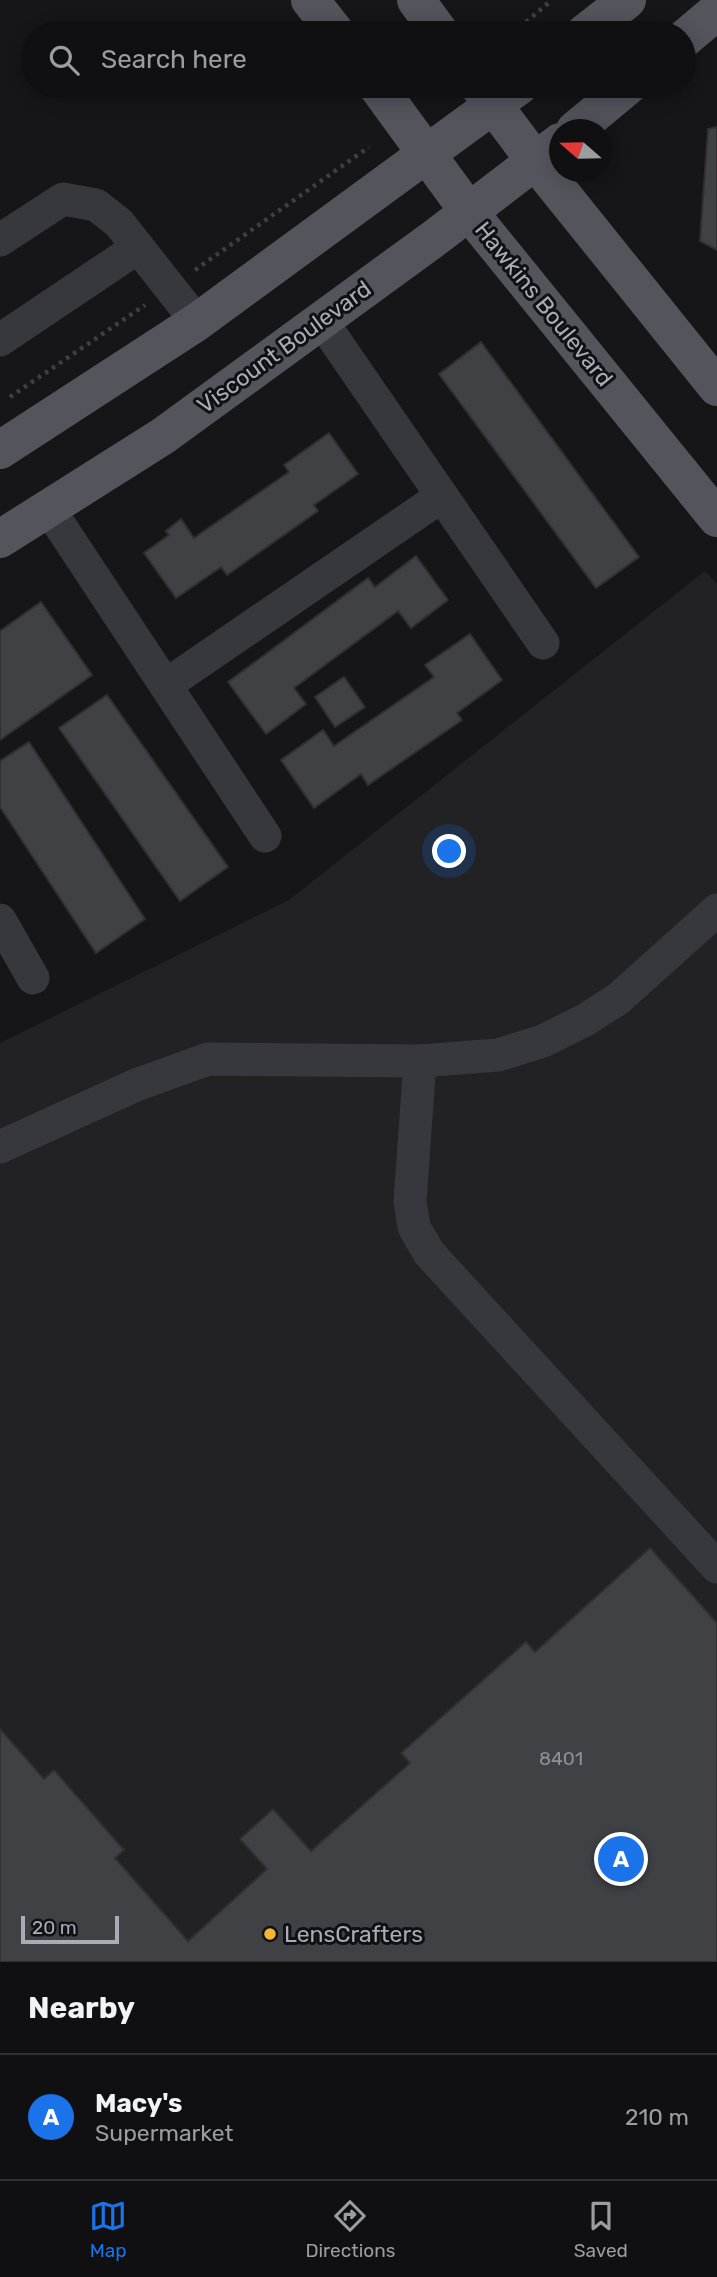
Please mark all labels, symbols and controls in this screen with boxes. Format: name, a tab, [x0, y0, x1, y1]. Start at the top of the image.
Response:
search box	[21, 21, 696, 98]
icon: search	[45, 41, 83, 79]
text: Search here	[101, 44, 247, 75]
north arrow	[549, 119, 612, 182]
street label: Hawkins Boulevard	[469, 216, 619, 392]
street label: Viscount Boulevard	[192, 275, 376, 419]
your location	[432, 834, 466, 868]
house number: 8401	[539, 1747, 583, 1770]
pin: A	[598, 1833, 644, 1885]
scale bar	[21, 1913, 119, 1945]
text: 20 m	[32, 1916, 77, 1939]
place label: LensCrafters	[284, 1920, 423, 1948]
marker: LensCrafters	[262, 1926, 278, 1942]
text: Nearby	[28, 1990, 135, 2026]
text: Macy's	[95, 2088, 182, 2119]
text: A	[43, 2103, 59, 2131]
text: 210 m	[625, 2103, 689, 2131]
text: Supermarket	[95, 2119, 233, 2147]
tab: Map	[89, 2197, 127, 2262]
tab: Directions	[305, 2197, 395, 2262]
tab: Saved	[574, 2197, 628, 2262]

